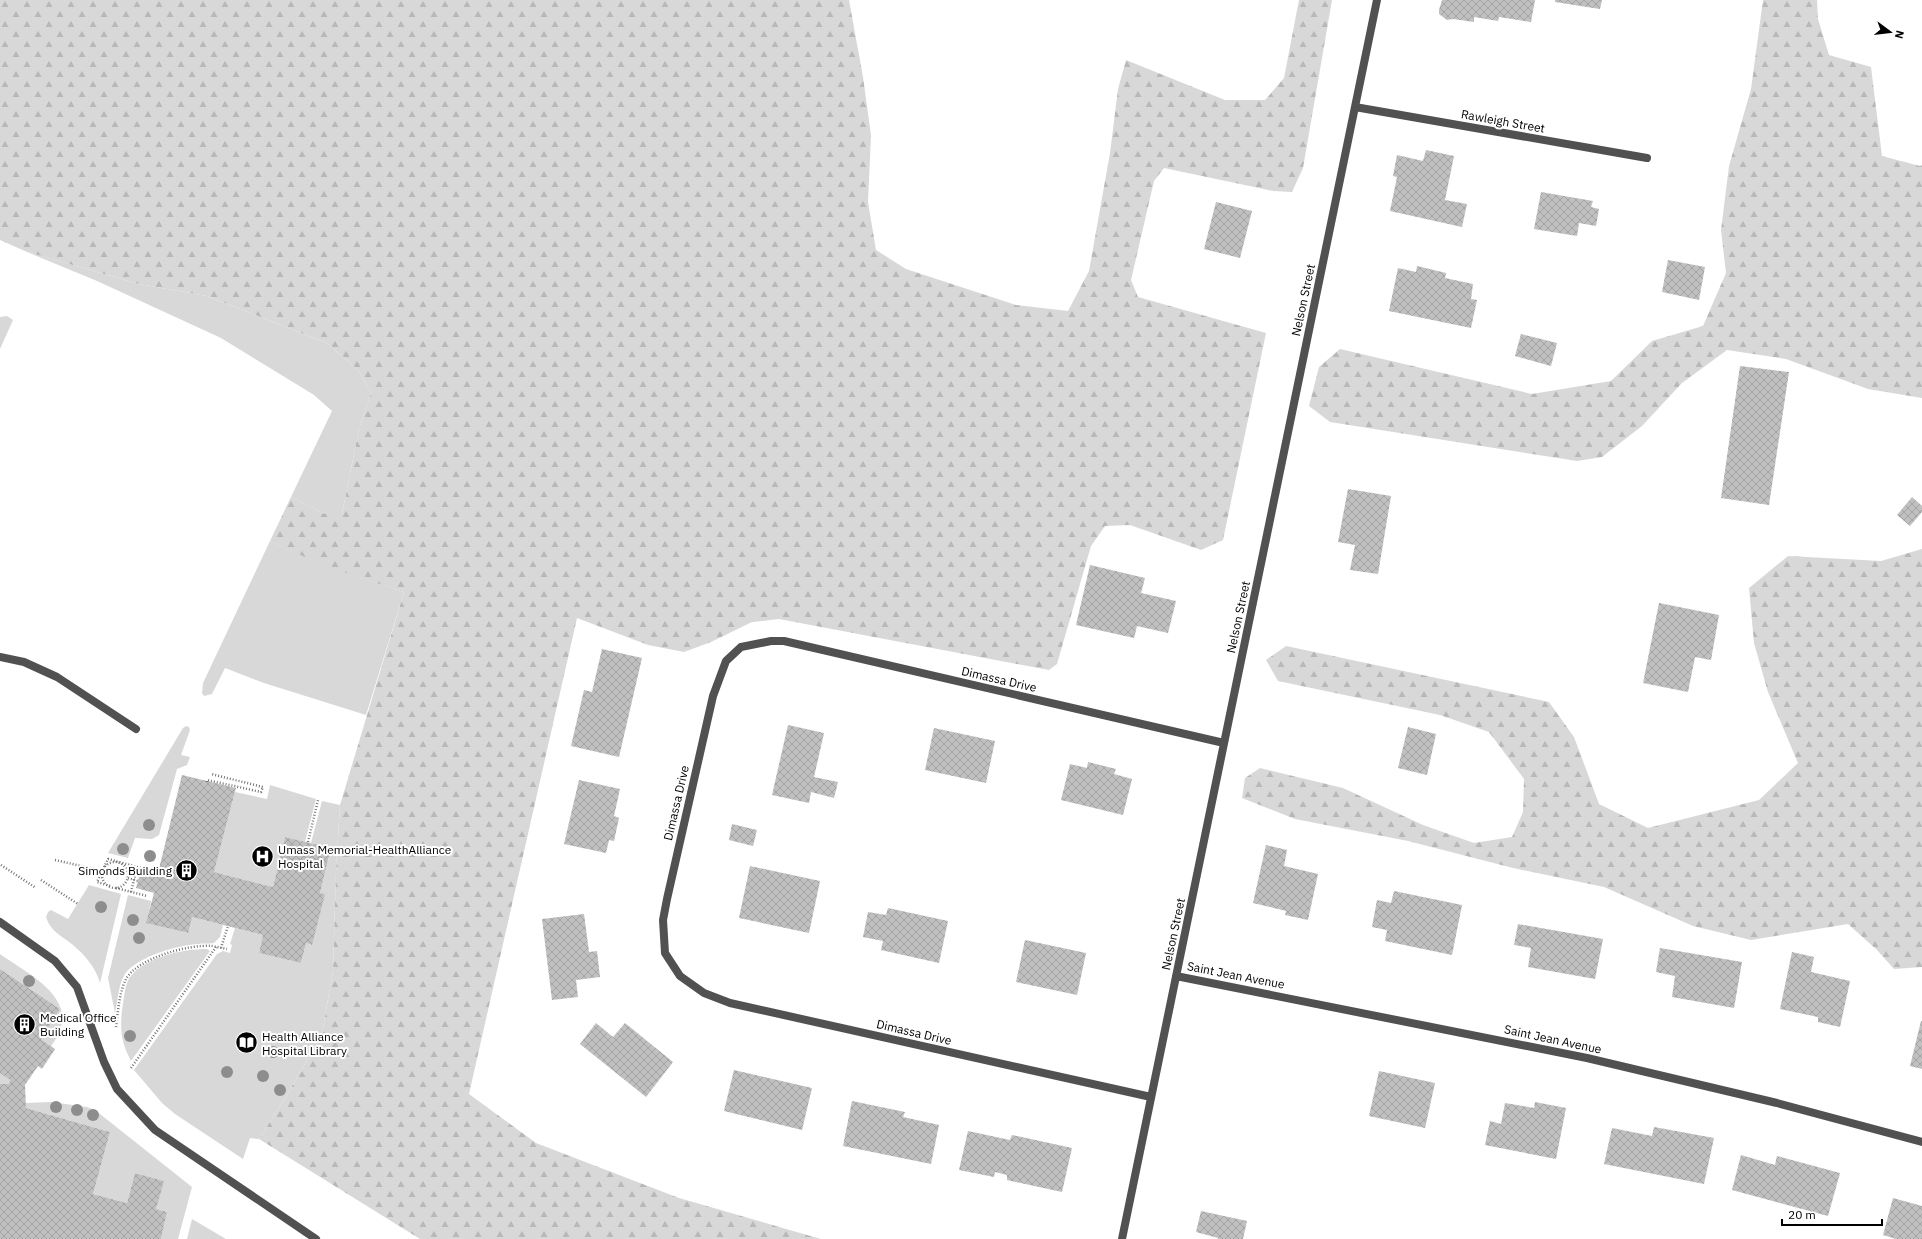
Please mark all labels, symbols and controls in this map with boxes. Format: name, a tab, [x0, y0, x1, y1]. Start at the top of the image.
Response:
north arrow	[1870, 12, 1910, 52]
text: N	[1892, 29, 1907, 40]
street label: Rawleigh Street	[1460, 106, 1546, 136]
street label: Nelson Street	[1288, 263, 1318, 337]
street label: Nelson Street	[1223, 580, 1253, 654]
street label: Dimassa Drive	[960, 663, 1038, 695]
street label: Dimassa Drive	[660, 764, 692, 842]
place label: Umass Memorial-HealthAlliance Hospital	[278, 842, 452, 871]
hospital icon: Umass Memorial-HealthAlliance Hospital	[249, 843, 275, 869]
building icon: Simonds Building	[174, 857, 200, 883]
place label: Simonds Building	[78, 863, 173, 878]
street label: Nelson Street	[1158, 897, 1188, 971]
street label: Saint Jean Avenue	[1186, 958, 1286, 992]
place label: Medical Office Building	[40, 1010, 117, 1039]
building icon: Medical Office Building	[12, 1011, 38, 1037]
street label: Dimassa Drive	[875, 1016, 953, 1048]
street label: Saint Jean Avenue	[1503, 1021, 1603, 1057]
place label: Health Alliance Hospital Library	[262, 1029, 347, 1058]
library icon: Health Alliance Hospital Library	[234, 1030, 260, 1056]
scale bar	[1782, 1201, 1882, 1227]
text: 20 m	[1788, 1207, 1816, 1222]

